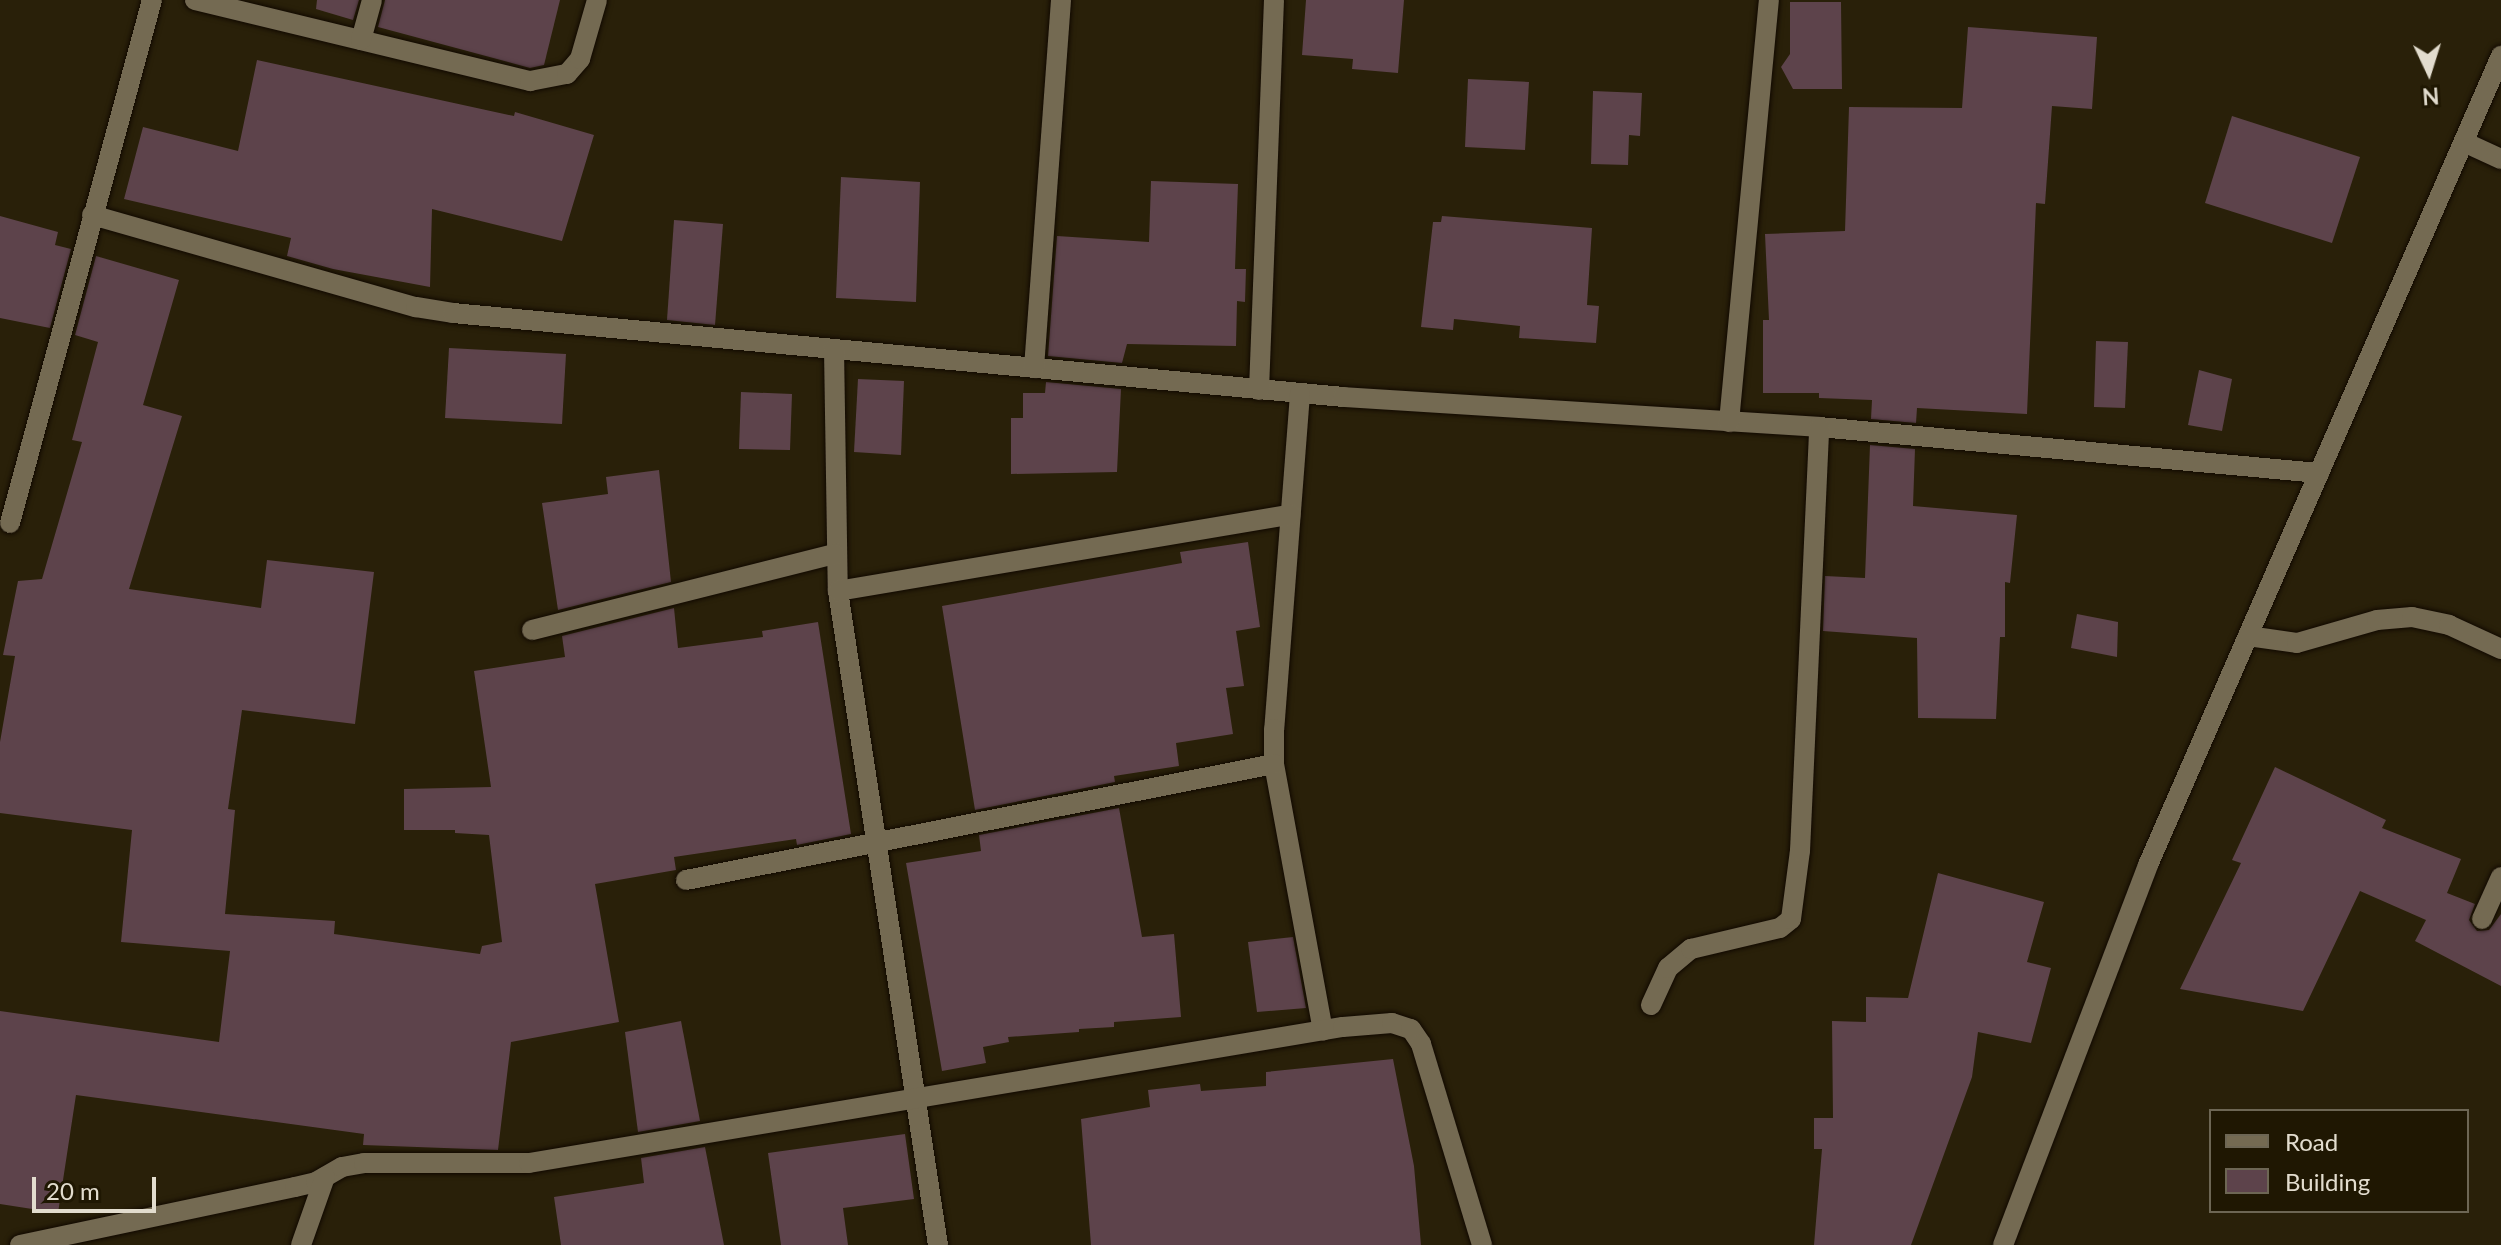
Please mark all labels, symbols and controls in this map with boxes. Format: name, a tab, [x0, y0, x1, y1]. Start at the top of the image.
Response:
north arrow	[2389, 32, 2469, 112]
text: N	[2421, 82, 2440, 110]
legend	[2209, 1109, 2469, 1213]
text: Road	[2285, 1127, 2338, 1156]
scale bar	[36, 1161, 160, 1211]
text: Building	[2285, 1167, 2370, 1196]
text: 20 m	[46, 1176, 100, 1205]

